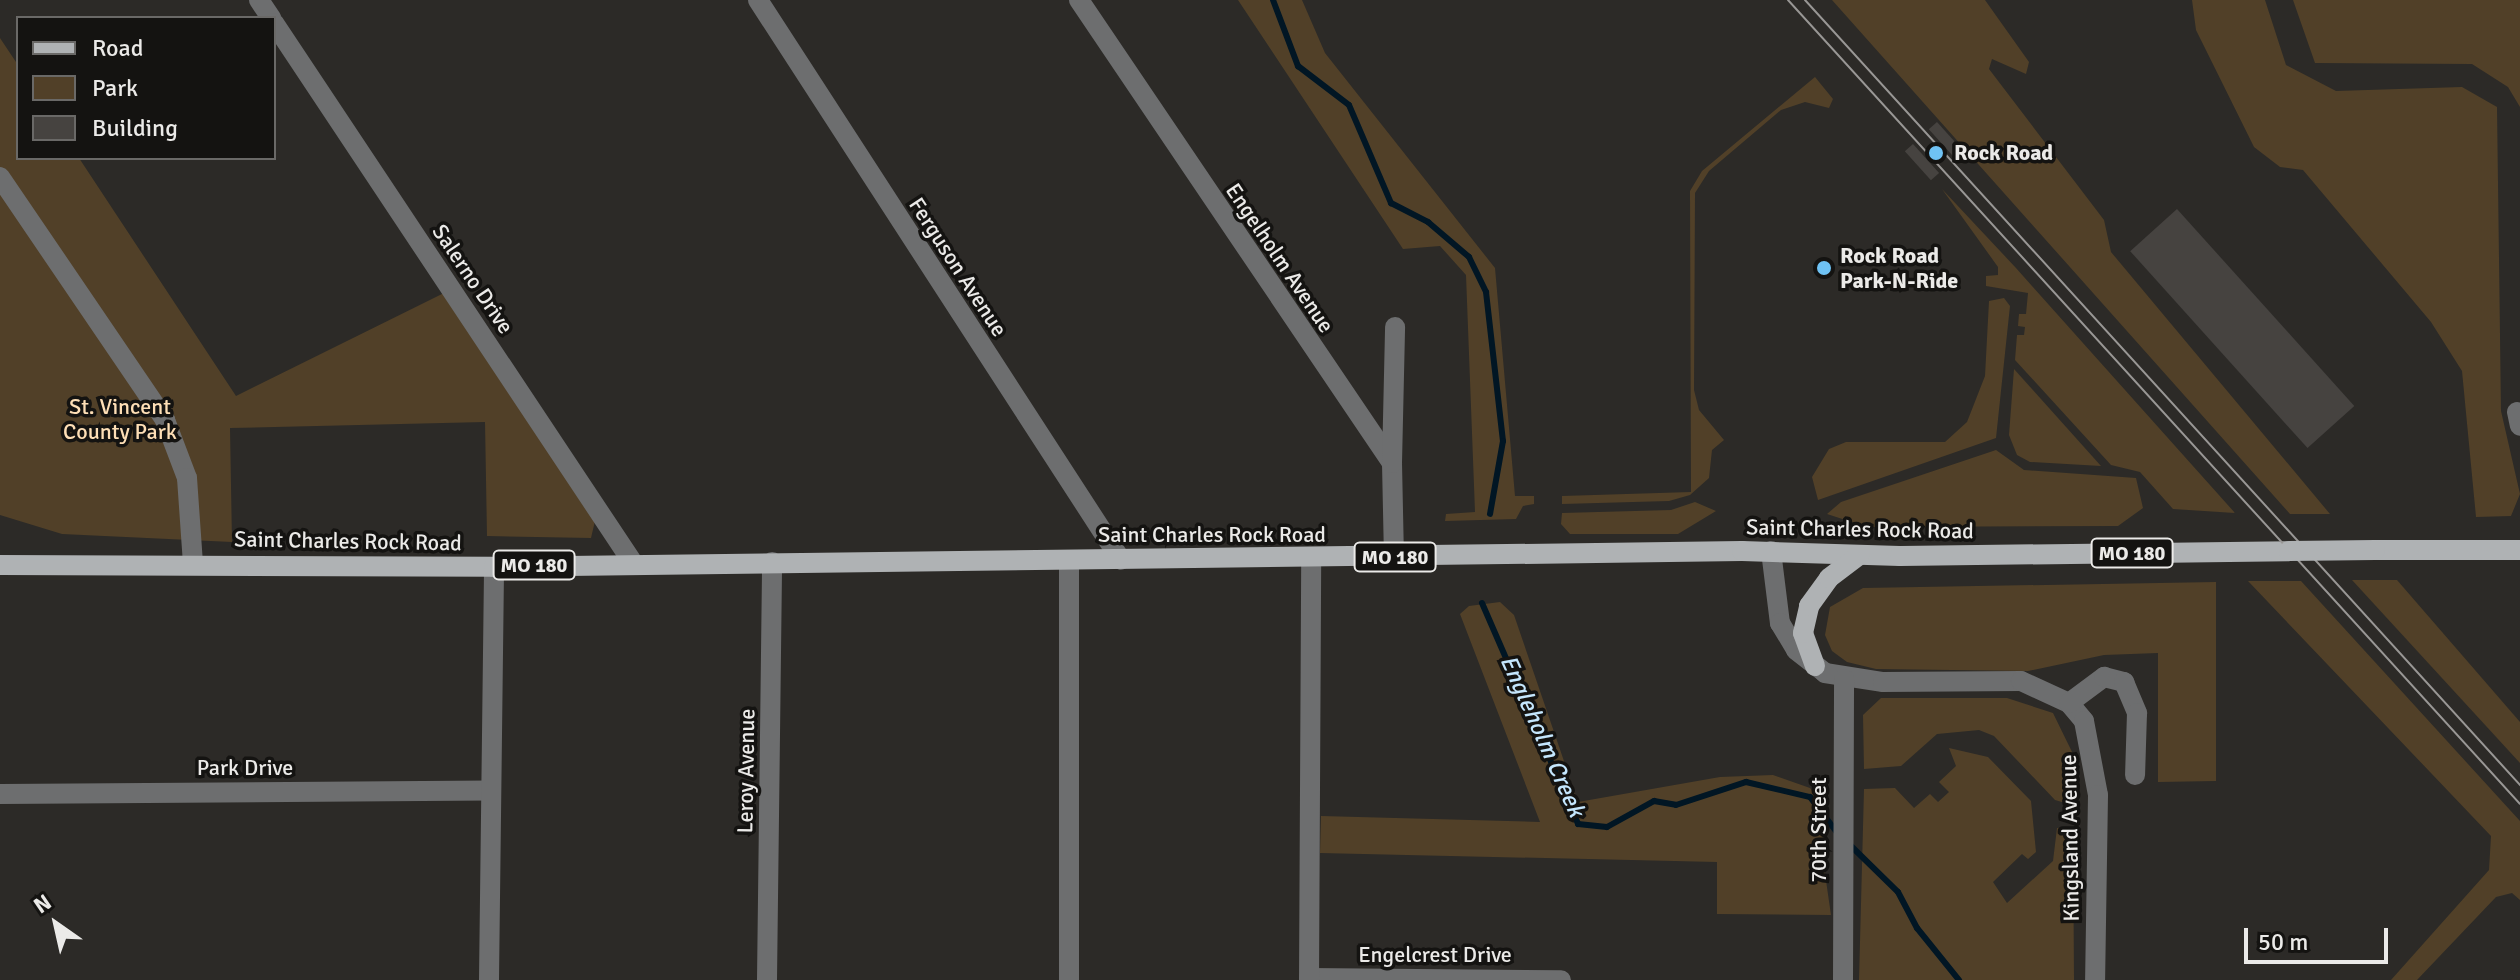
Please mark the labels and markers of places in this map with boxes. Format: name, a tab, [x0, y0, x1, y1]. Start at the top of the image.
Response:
place label: Rock Road	[1954, 140, 2053, 166]
marker: Rock Road	[1925, 142, 1947, 164]
place label: Rock Road Park-N-Ride	[1840, 242, 1958, 294]
marker: Rock Road Park-N-Ride	[1815, 259, 1833, 277]

